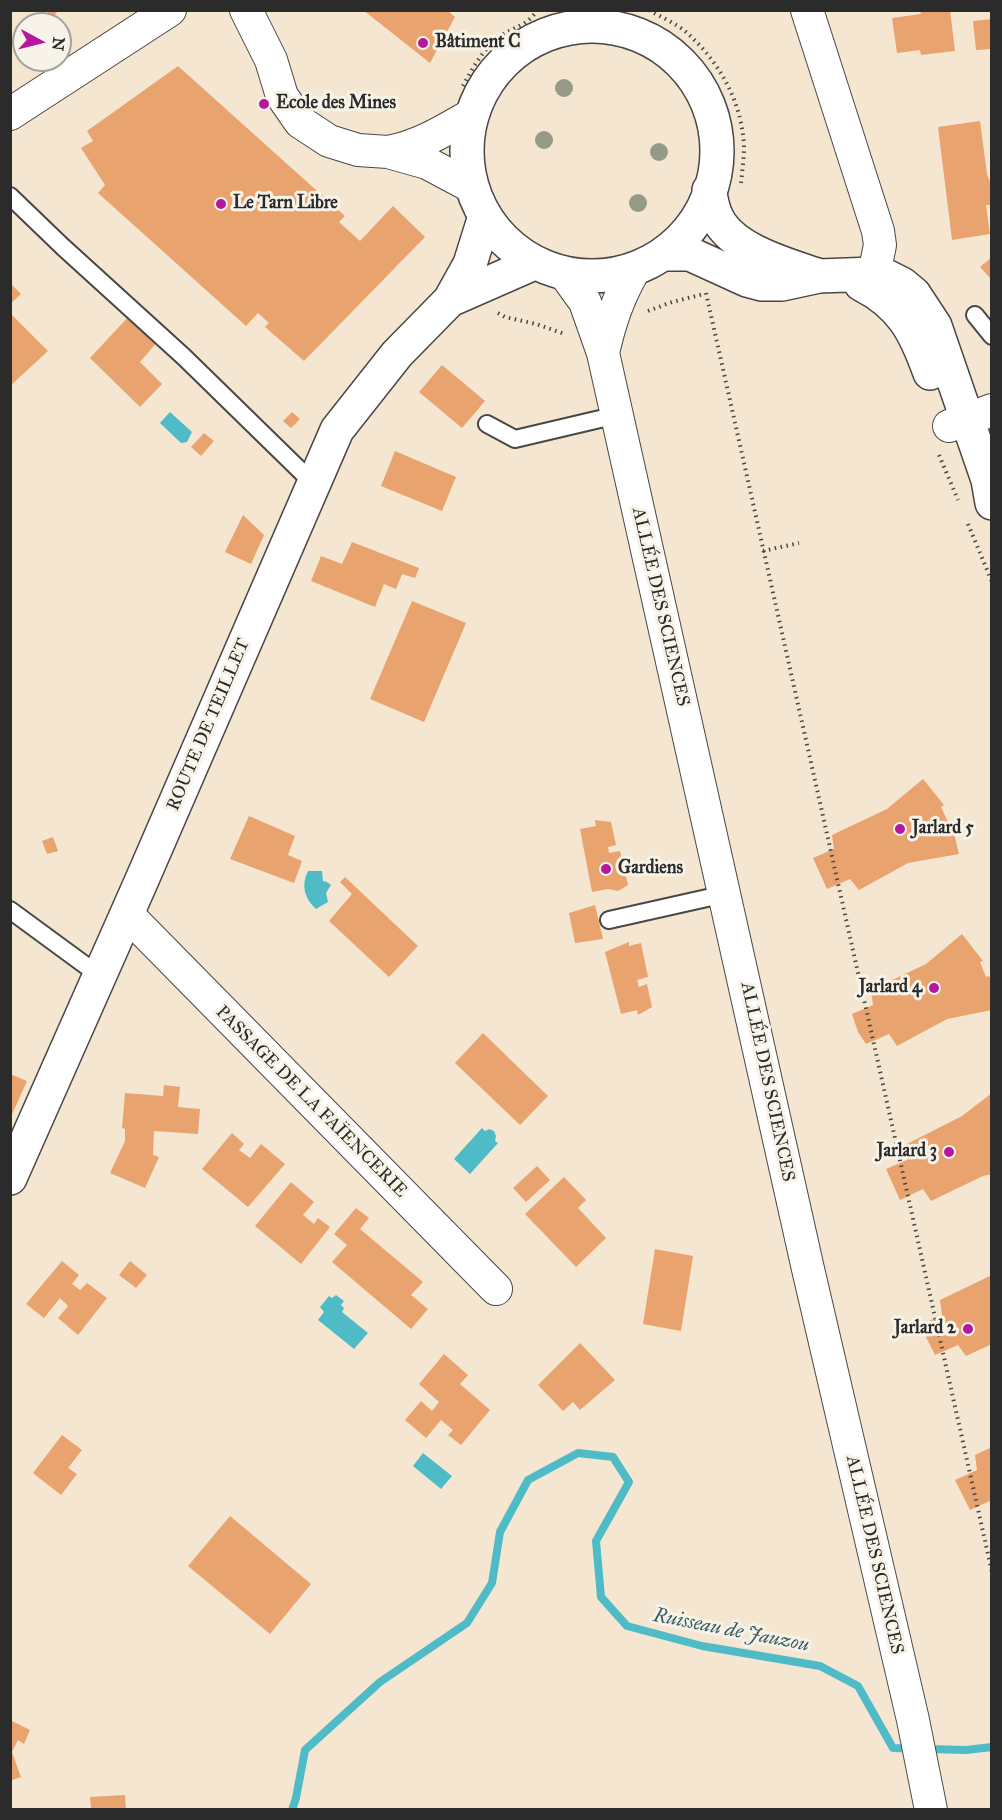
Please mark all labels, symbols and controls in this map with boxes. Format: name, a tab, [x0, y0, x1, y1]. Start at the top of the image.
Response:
north arrow	[12, 12, 72, 72]
place label: Bâtiment C	[435, 32, 521, 54]
text: N	[48, 36, 69, 52]
marker: Bâtiment C	[416, 36, 430, 50]
place label: Ecole des Mines	[276, 93, 396, 115]
marker: Ecole des Mines	[257, 97, 271, 111]
place label: Le Tarn Libre	[233, 193, 338, 215]
marker: Le Tarn Libre	[214, 197, 228, 211]
street label: ALLÉE DES SCIENCES	[627, 506, 693, 708]
street label: ROUTE DE TEILLET	[163, 636, 255, 814]
place label: Jarlard 5	[912, 818, 974, 840]
marker: Jarlard 5	[893, 822, 907, 836]
place label: Gardiens	[618, 858, 683, 880]
marker: Gardiens	[599, 862, 613, 876]
place label: Jarlard 4	[859, 977, 922, 999]
street label: ALLÉE DES SCIENCES	[735, 980, 799, 1184]
marker: Jarlard 4	[927, 981, 941, 995]
street label: PASSAGE DE LA FAÏENCERIE	[211, 1002, 411, 1202]
place label: Jarlard 3	[877, 1141, 937, 1163]
marker: Jarlard 3	[942, 1145, 956, 1159]
place label: Jarlard 2	[894, 1318, 956, 1340]
marker: Jarlard 2	[961, 1322, 975, 1336]
street label: ALLÉE DES SCIENCES	[841, 1454, 907, 1656]
water label: Ruisseau de Jauzou	[651, 1604, 811, 1658]

